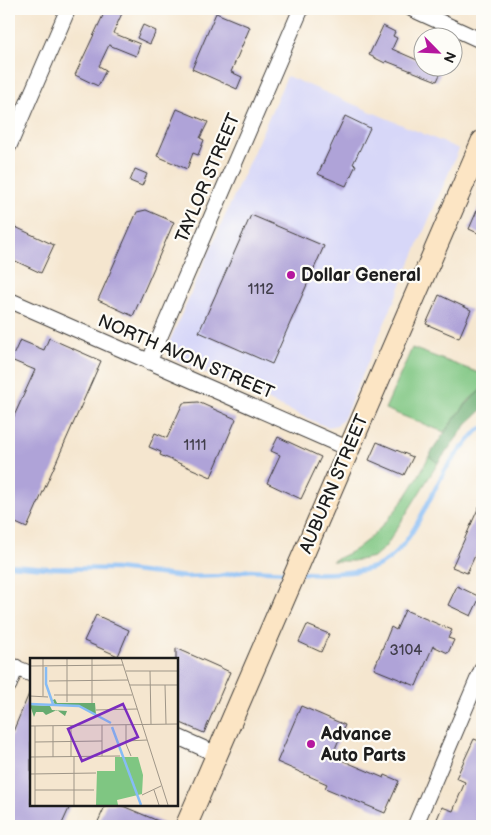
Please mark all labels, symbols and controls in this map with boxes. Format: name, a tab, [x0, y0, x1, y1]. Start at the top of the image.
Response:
north arrow	[414, 28, 464, 78]
text: N	[440, 49, 459, 65]
street label: TAYLOR STREET	[171, 110, 245, 246]
place label: Dollar General	[301, 265, 421, 286]
marker: Dollar General	[285, 269, 297, 281]
house number: 1112	[248, 280, 274, 299]
street label: NORTH AVON STREET	[95, 310, 277, 404]
street label: AUBURN STREET	[295, 411, 373, 557]
house number: 1111	[183, 436, 207, 455]
house number: 3104	[389, 641, 423, 660]
inset map	[30, 658, 178, 805]
place label: Advance Auto Parts	[320, 724, 406, 766]
marker: Advance Auto Parts	[305, 738, 317, 750]

